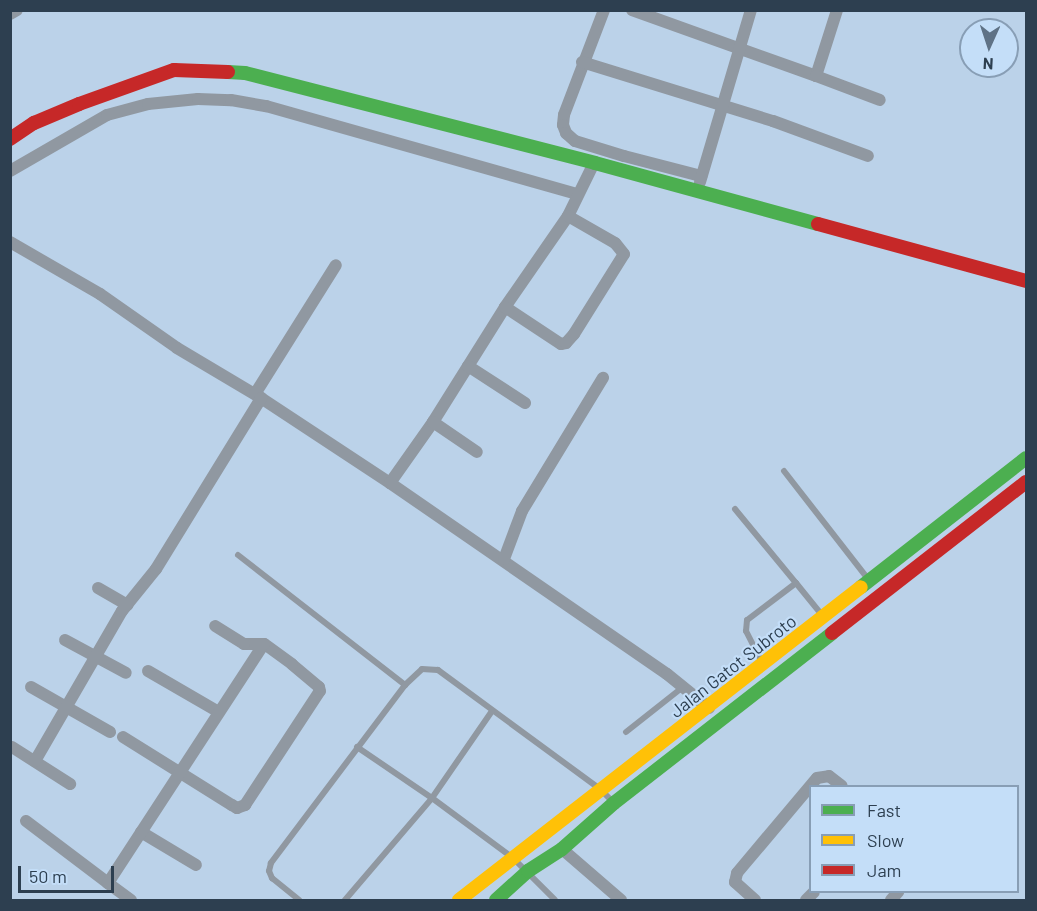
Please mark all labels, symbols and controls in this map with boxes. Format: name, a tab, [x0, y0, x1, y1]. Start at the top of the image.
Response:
north arrow	[959, 18, 1019, 78]
text: N	[982, 55, 994, 74]
street label: Jalan Gatot Subroto	[665, 610, 801, 722]
legend	[809, 785, 1019, 893]
text: Fast	[867, 799, 901, 821]
text: Slow	[867, 829, 904, 851]
scale bar	[21, 854, 117, 892]
text: Jam	[867, 859, 901, 881]
text: 50 m	[29, 865, 67, 887]

